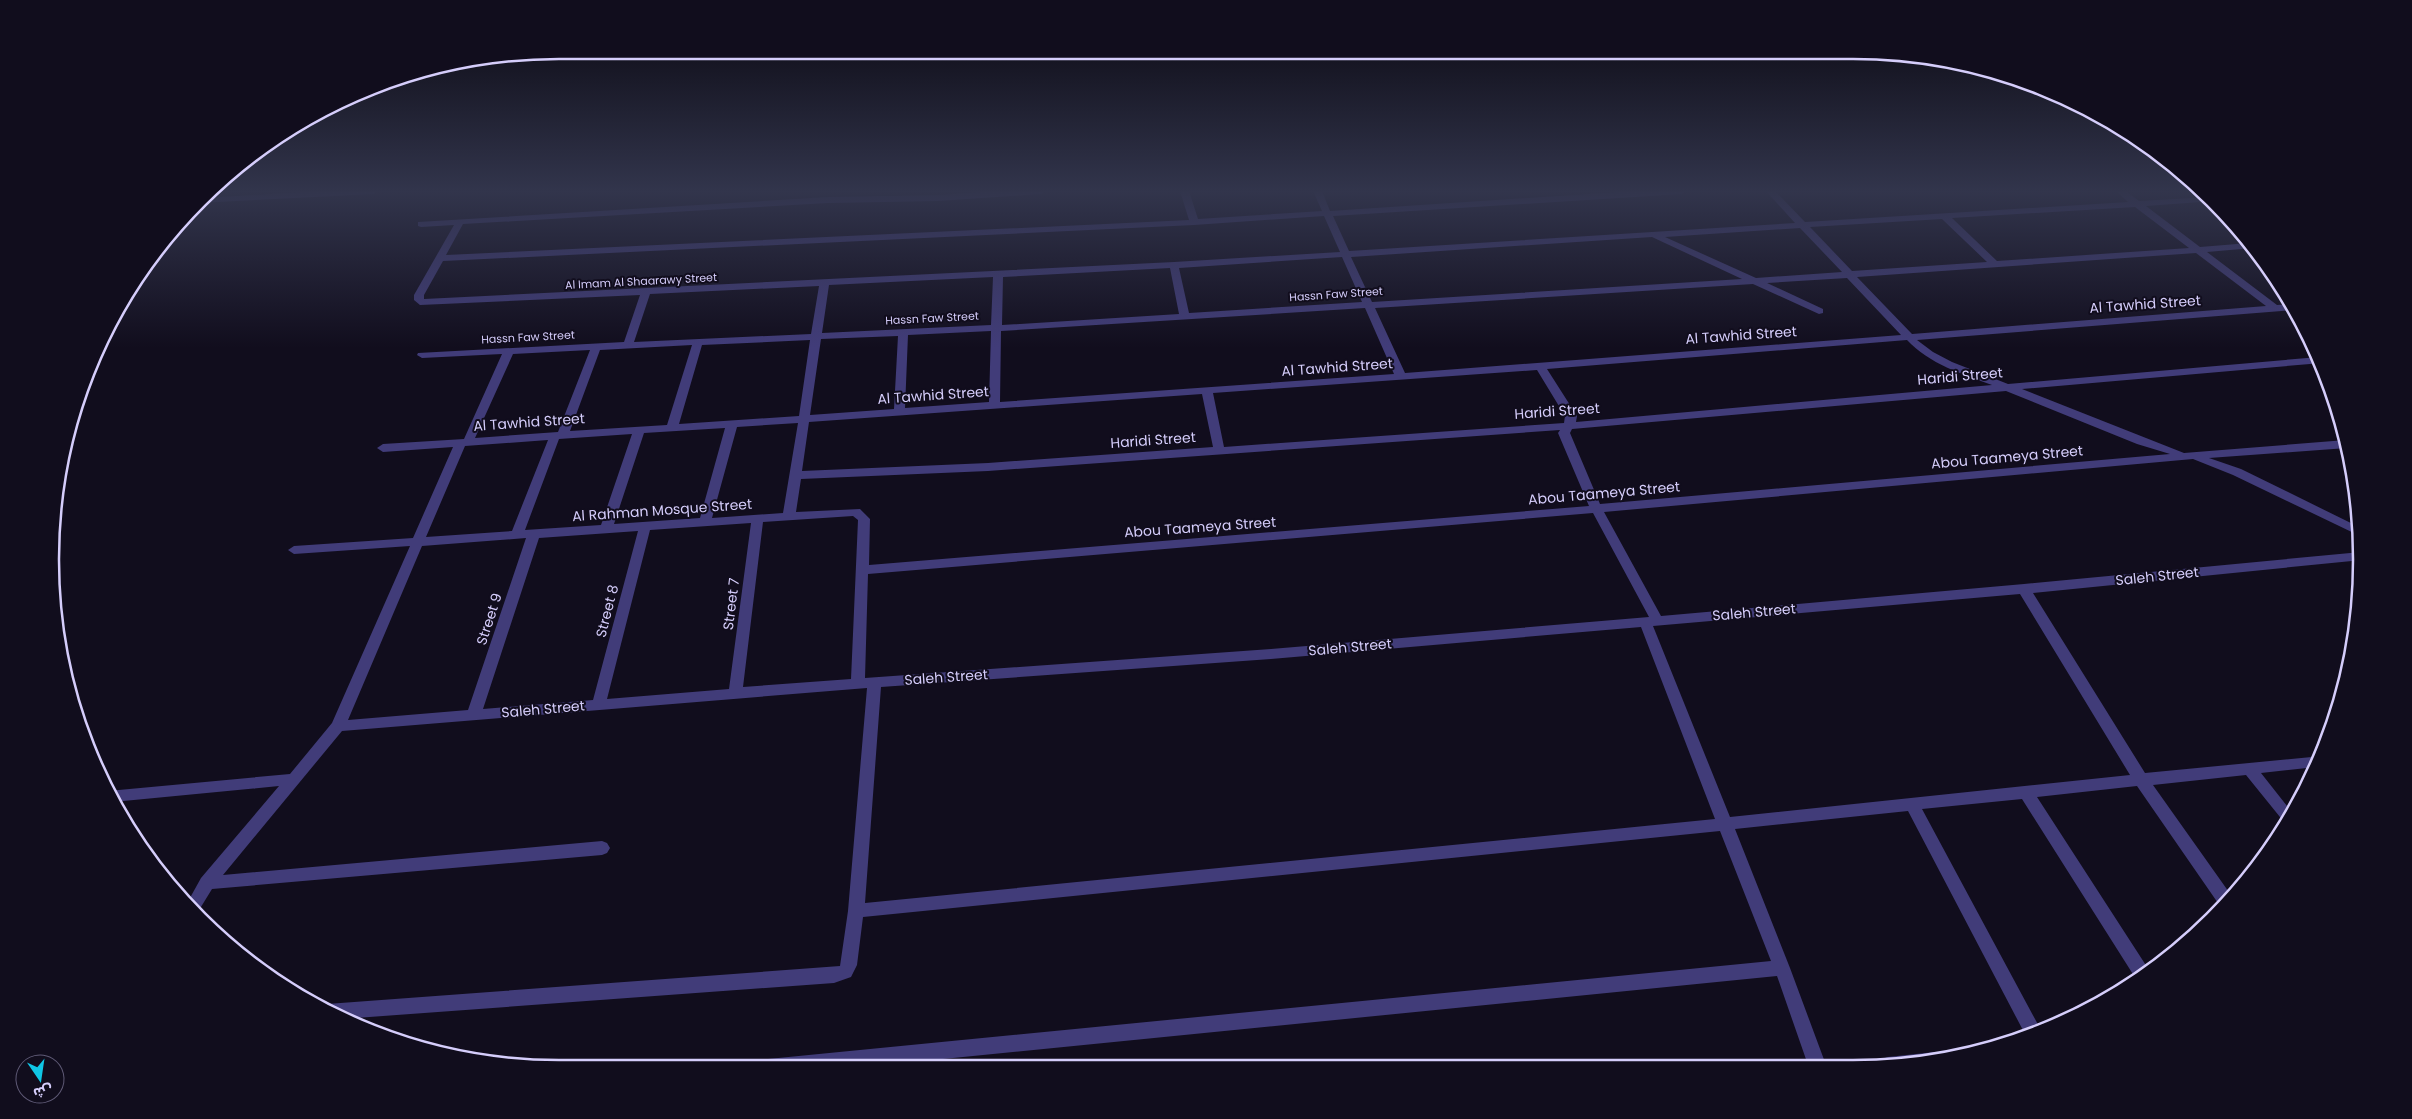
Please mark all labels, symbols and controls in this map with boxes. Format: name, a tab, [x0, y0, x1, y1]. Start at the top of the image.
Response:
street label: Al Imam Al Shaarawy Street	[565, 269, 717, 293]
street label: Hassn Faw Street	[1289, 283, 1383, 305]
street label: Al Tawhid Street	[2089, 290, 2201, 318]
street label: Hassn Faw Street	[885, 308, 979, 328]
street label: Al Tawhid Street	[1685, 321, 1797, 349]
street label: Hassn Faw Street	[481, 327, 575, 347]
street label: Al Tawhid Street	[1281, 353, 1393, 381]
street label: Haridi Street	[1917, 362, 2003, 390]
street label: Al Tawhid Street	[877, 381, 989, 409]
street label: Haridi Street	[1514, 398, 1600, 424]
street label: Al Tawhid Street	[473, 408, 585, 436]
street label: Haridi Street	[1110, 427, 1196, 453]
street label: Abou Taameya Street	[1930, 440, 2084, 474]
street label: Abou Taameya Street	[1527, 476, 1681, 510]
street label: Al Rahman Mosque Street	[571, 494, 753, 526]
street label: Abou Taameya Street	[1123, 512, 1277, 542]
street label: Saleh Street	[2114, 562, 2200, 590]
street label: Street 7	[718, 576, 744, 631]
street label: Street 8	[591, 582, 623, 639]
street label: Street 9	[471, 590, 507, 648]
street label: Saleh Street	[1712, 598, 1796, 626]
street label: Saleh Street	[1308, 633, 1392, 661]
street label: Saleh Street	[904, 664, 988, 690]
street label: Saleh Street	[501, 695, 585, 723]
north arrow	[15, 1054, 65, 1104]
text: ش	[31, 1080, 55, 1104]

